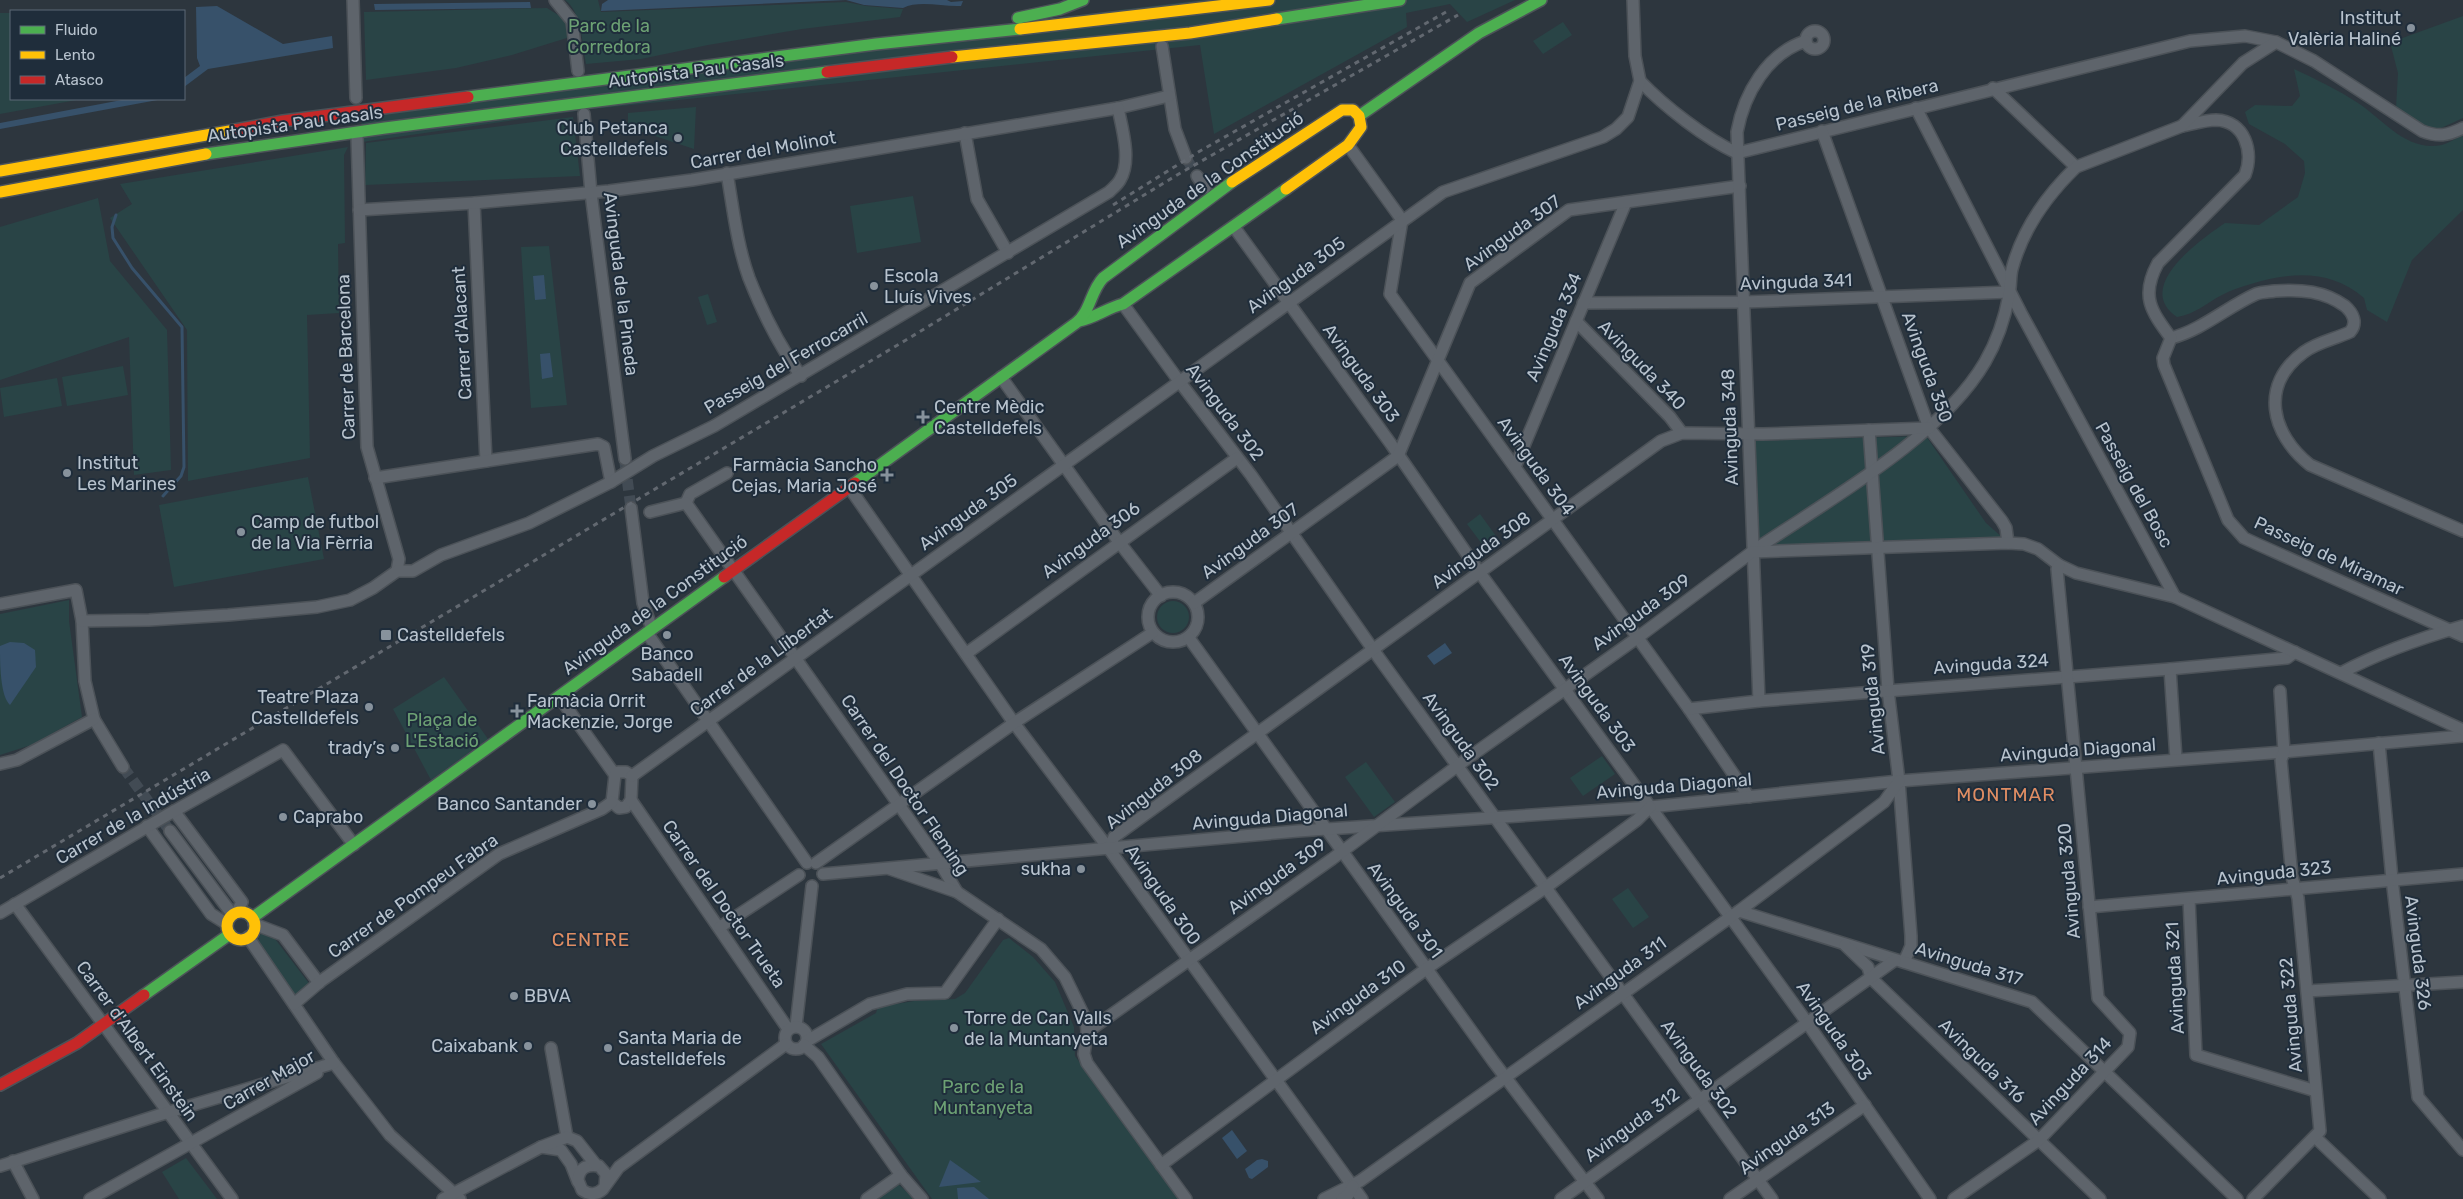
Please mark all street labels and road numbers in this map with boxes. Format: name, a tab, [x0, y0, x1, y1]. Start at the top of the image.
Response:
street label: Autopista Pau Casals	[607, 49, 785, 93]
street label: Passeig de la Ribera	[1773, 74, 1941, 136]
street label: Autopista Pau Casals	[206, 101, 384, 147]
street label: Avinguda de la Constitució	[1112, 107, 1308, 253]
street label: Carrer del Molinot	[688, 126, 838, 174]
street label: Avinguda 307	[1459, 190, 1565, 276]
street label: Avinguda de la Pineda	[599, 191, 643, 377]
street label: Avinguda 305	[1242, 232, 1350, 318]
street label: Carrer d'Alacant	[448, 266, 476, 400]
street label: Avinguda 334	[1521, 269, 1587, 385]
street label: Avinguda 341	[1739, 269, 1853, 295]
street label: Carrer de Barcelona	[332, 274, 360, 440]
street label: Passeig del Ferrocarril	[700, 307, 872, 419]
street label: Avinguda 350	[1897, 309, 1957, 425]
street label: Avinguda 340	[1594, 315, 1690, 415]
street label: Avinguda 303	[1318, 319, 1404, 427]
street label: Avinguda 302	[1181, 359, 1269, 465]
street label: Avinguda 348	[1717, 368, 1743, 486]
street label: Avinguda 304	[1493, 412, 1579, 520]
street label: Passeig del Bosc	[2090, 418, 2178, 552]
street label: Avinguda 305	[914, 469, 1022, 555]
street label: Avinguda 306	[1037, 497, 1145, 583]
street label: Avinguda 307	[1197, 498, 1303, 584]
street label: Avinguda 308	[1427, 507, 1535, 593]
street label: Passeig de Miramar	[2251, 512, 2407, 600]
street label: Avinguda de la Constitució	[558, 530, 752, 680]
street label: Avinguda 309	[1587, 569, 1695, 655]
street label: Carrer de la Llibertat	[685, 603, 837, 721]
street label: Avinguda 319	[1856, 642, 1890, 756]
street label: Avinguda 303	[1554, 649, 1640, 757]
street label: Avinguda 324	[1932, 649, 2050, 679]
street label: Avinguda 302	[1418, 688, 1504, 794]
street label: Carrer del Doctor Fleming	[836, 690, 974, 880]
street label: Avinguda Diagonal	[1999, 734, 2157, 766]
street label: Avinguda 308	[1101, 744, 1207, 834]
street label: Carrer de la Indústria	[52, 763, 214, 869]
street label: Avinguda Diagonal	[1595, 768, 1753, 804]
street label: Avinguda Diagonal	[1191, 799, 1349, 835]
street label: Carrer del Doctor Trueta	[658, 816, 790, 992]
street label: Avinguda 320	[2053, 822, 2085, 940]
street label: Carrer de Pompeu Fabra	[324, 829, 502, 963]
street label: Avinguda 309	[1223, 833, 1331, 919]
street label: Avinguda 300	[1120, 841, 1206, 949]
street label: Avinguda 323	[2215, 856, 2333, 890]
street label: Avinguda 301	[1363, 858, 1447, 962]
street label: Avinguda 326	[2400, 894, 2436, 1012]
street label: Avinguda 321	[2161, 921, 2189, 1035]
street label: Avinguda 311	[1569, 932, 1671, 1014]
street label: Avinguda 317	[1913, 937, 2025, 991]
street label: Avinguda 310	[1306, 955, 1410, 1039]
street label: Carrer d'Albert Einstein	[71, 956, 203, 1126]
street label: Avinguda 322	[2275, 957, 2307, 1073]
street label: Avinguda 303	[1792, 977, 1876, 1085]
street label: Avinguda 316	[1934, 1014, 2030, 1108]
street label: Avinguda 302	[1656, 1016, 1742, 1122]
street label: Avinguda 314	[2024, 1032, 2116, 1130]
street label: Carrer Major	[219, 1045, 319, 1115]
street label: Avinguda 312	[1580, 1083, 1684, 1167]
street label: Avinguda 313	[1735, 1097, 1839, 1179]

